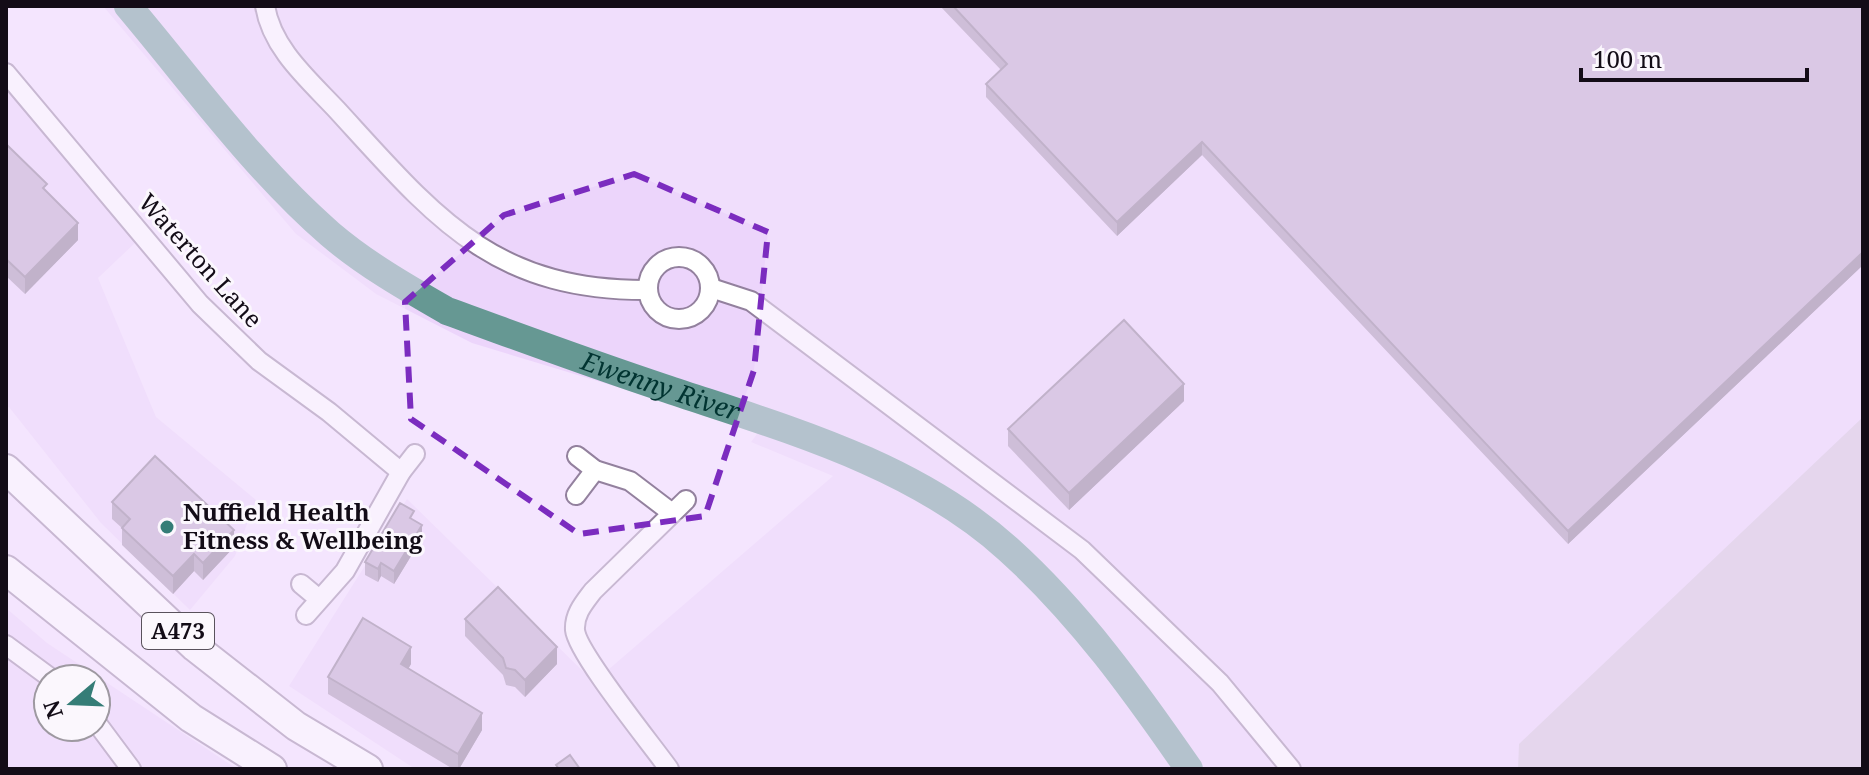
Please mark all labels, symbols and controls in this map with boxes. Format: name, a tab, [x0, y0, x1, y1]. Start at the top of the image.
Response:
scale bar	[1581, 32, 1807, 82]
text: 100 m	[1593, 42, 1662, 75]
street label: Waterton Lane	[132, 186, 270, 334]
water label: Ewenny River	[576, 342, 746, 429]
place label: Nuffield Health Fitness & Wellbeing	[183, 495, 423, 556]
marker: Nuffield Health Fitness & Wellbeing	[158, 518, 176, 536]
road number: A473	[142, 613, 214, 649]
north arrow	[32, 663, 112, 743]
text: N	[35, 697, 69, 723]

